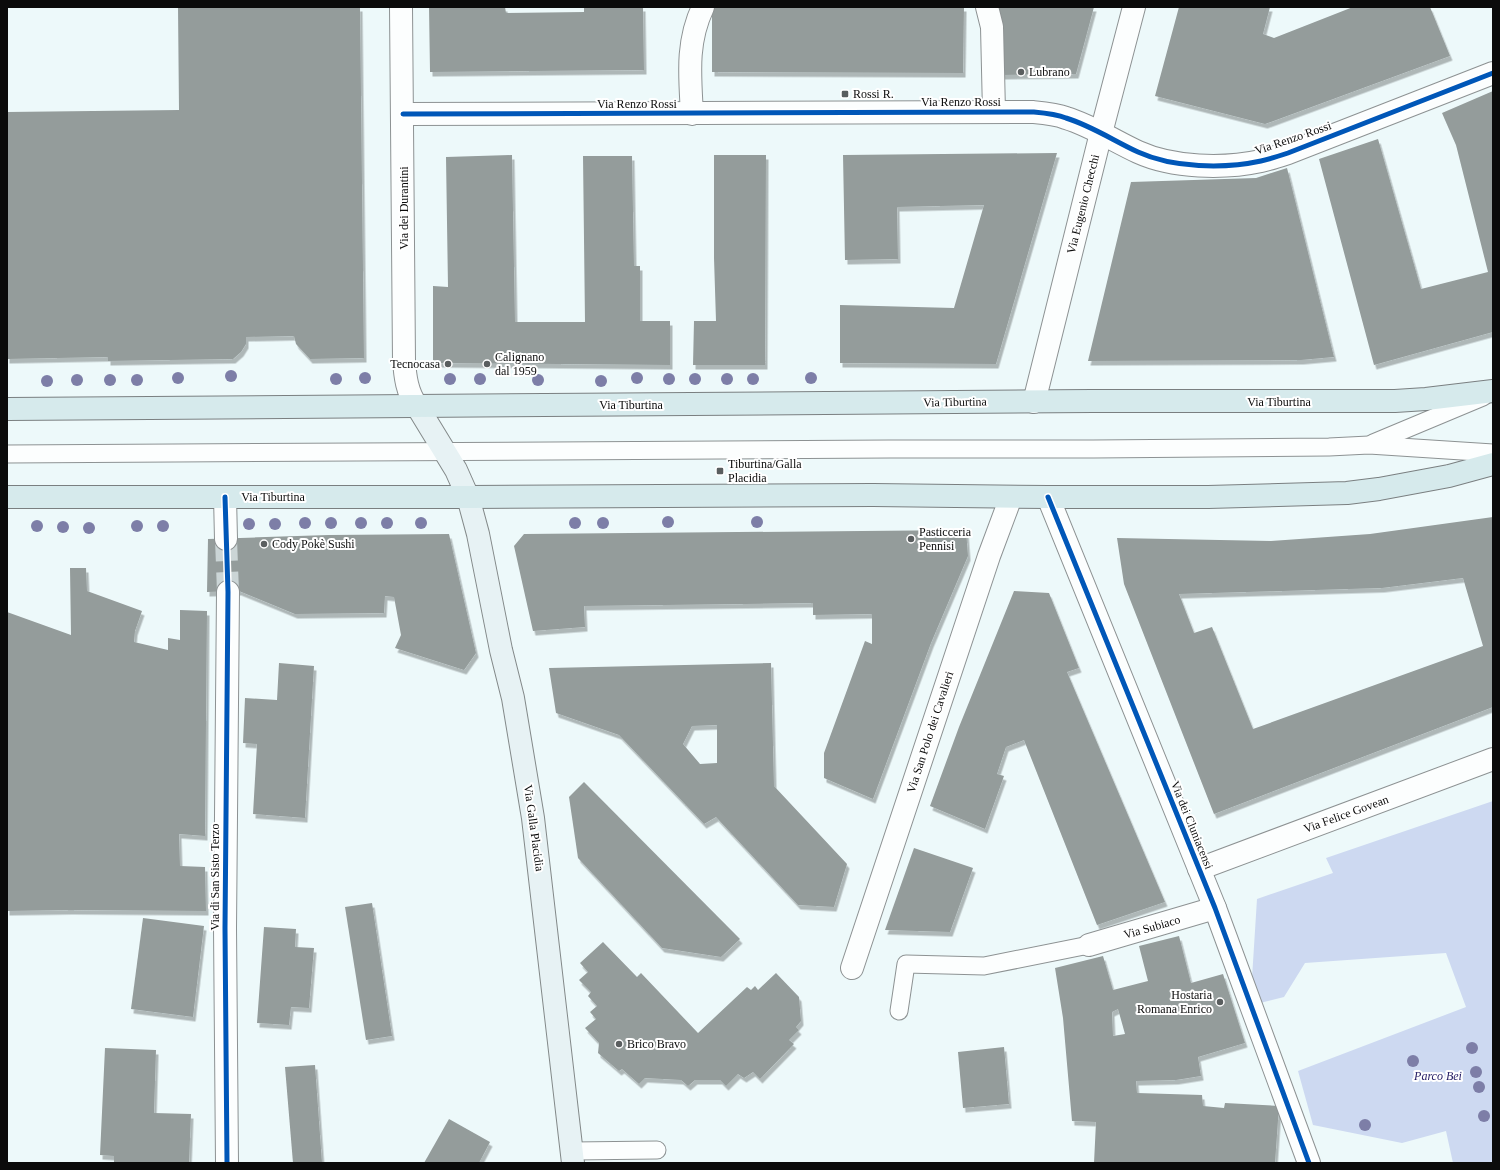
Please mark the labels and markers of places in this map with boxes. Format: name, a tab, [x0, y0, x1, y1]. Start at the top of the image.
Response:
place label: Lubrano	[1029, 65, 1070, 79]
marker: Lubrano	[1016, 67, 1026, 77]
place label: Rossi R.	[853, 87, 894, 101]
marker: Rossi R.	[840, 89, 850, 99]
place label: Calignano dal 1959	[495, 350, 544, 378]
place label: Tecnocasa	[390, 357, 441, 371]
marker: Tecnocasa	[443, 359, 453, 369]
marker: Calignano dal 1959	[482, 359, 492, 369]
place label: Tiburtina/Galla Placidia	[728, 457, 802, 485]
marker: Tiburtina/Galla Placidia	[715, 466, 725, 476]
place label: Pasticceria Pennisi	[919, 525, 972, 553]
marker: Pasticceria Pennisi	[906, 534, 916, 544]
place label: Cody Pokè Sushi	[272, 537, 355, 551]
marker: Cody Pokè Sushi	[259, 539, 269, 549]
place label: Hostaria Romana Enrico	[1137, 988, 1213, 1016]
marker: Hostaria Romana Enrico	[1215, 997, 1225, 1007]
place label: Brico Bravo	[627, 1037, 686, 1051]
marker: Brico Bravo	[614, 1039, 624, 1049]

